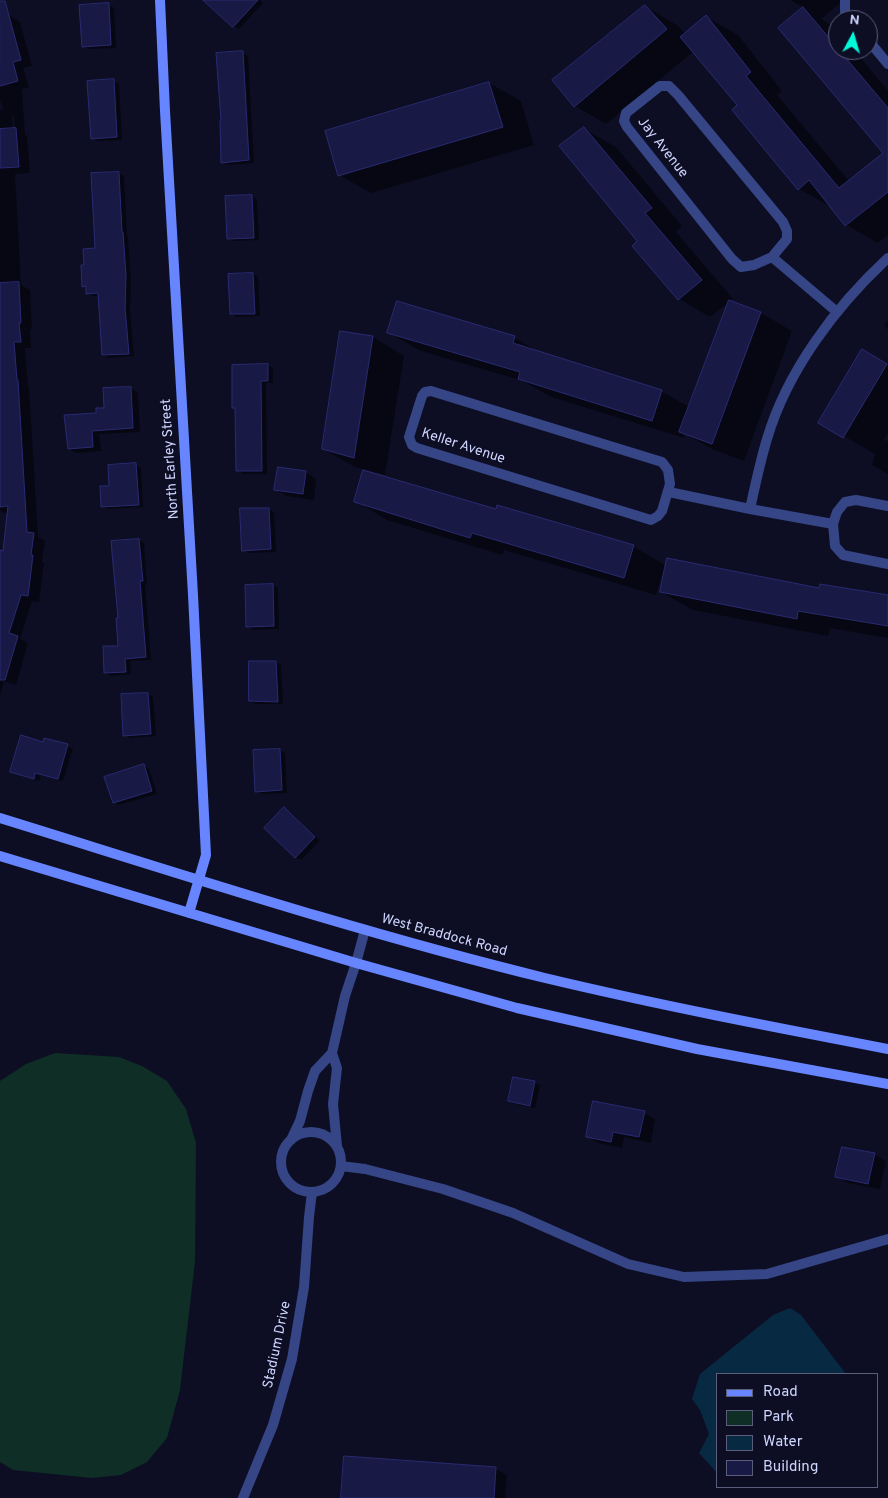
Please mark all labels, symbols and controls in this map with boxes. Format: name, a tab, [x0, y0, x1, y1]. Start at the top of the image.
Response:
north arrow	[828, 10, 878, 60]
text: N	[849, 12, 860, 30]
street label: Jay Avenue	[633, 114, 691, 182]
street label: North Earley Street	[158, 398, 184, 520]
street label: Keller Avenue	[419, 426, 507, 468]
street label: West Braddock Road	[379, 911, 509, 961]
street label: Stadium Drive	[261, 1300, 295, 1390]
legend	[716, 1373, 878, 1488]
text: Road	[763, 1383, 798, 1402]
text: Park	[763, 1408, 794, 1427]
text: Water	[763, 1433, 802, 1452]
text: Building	[763, 1458, 818, 1477]

